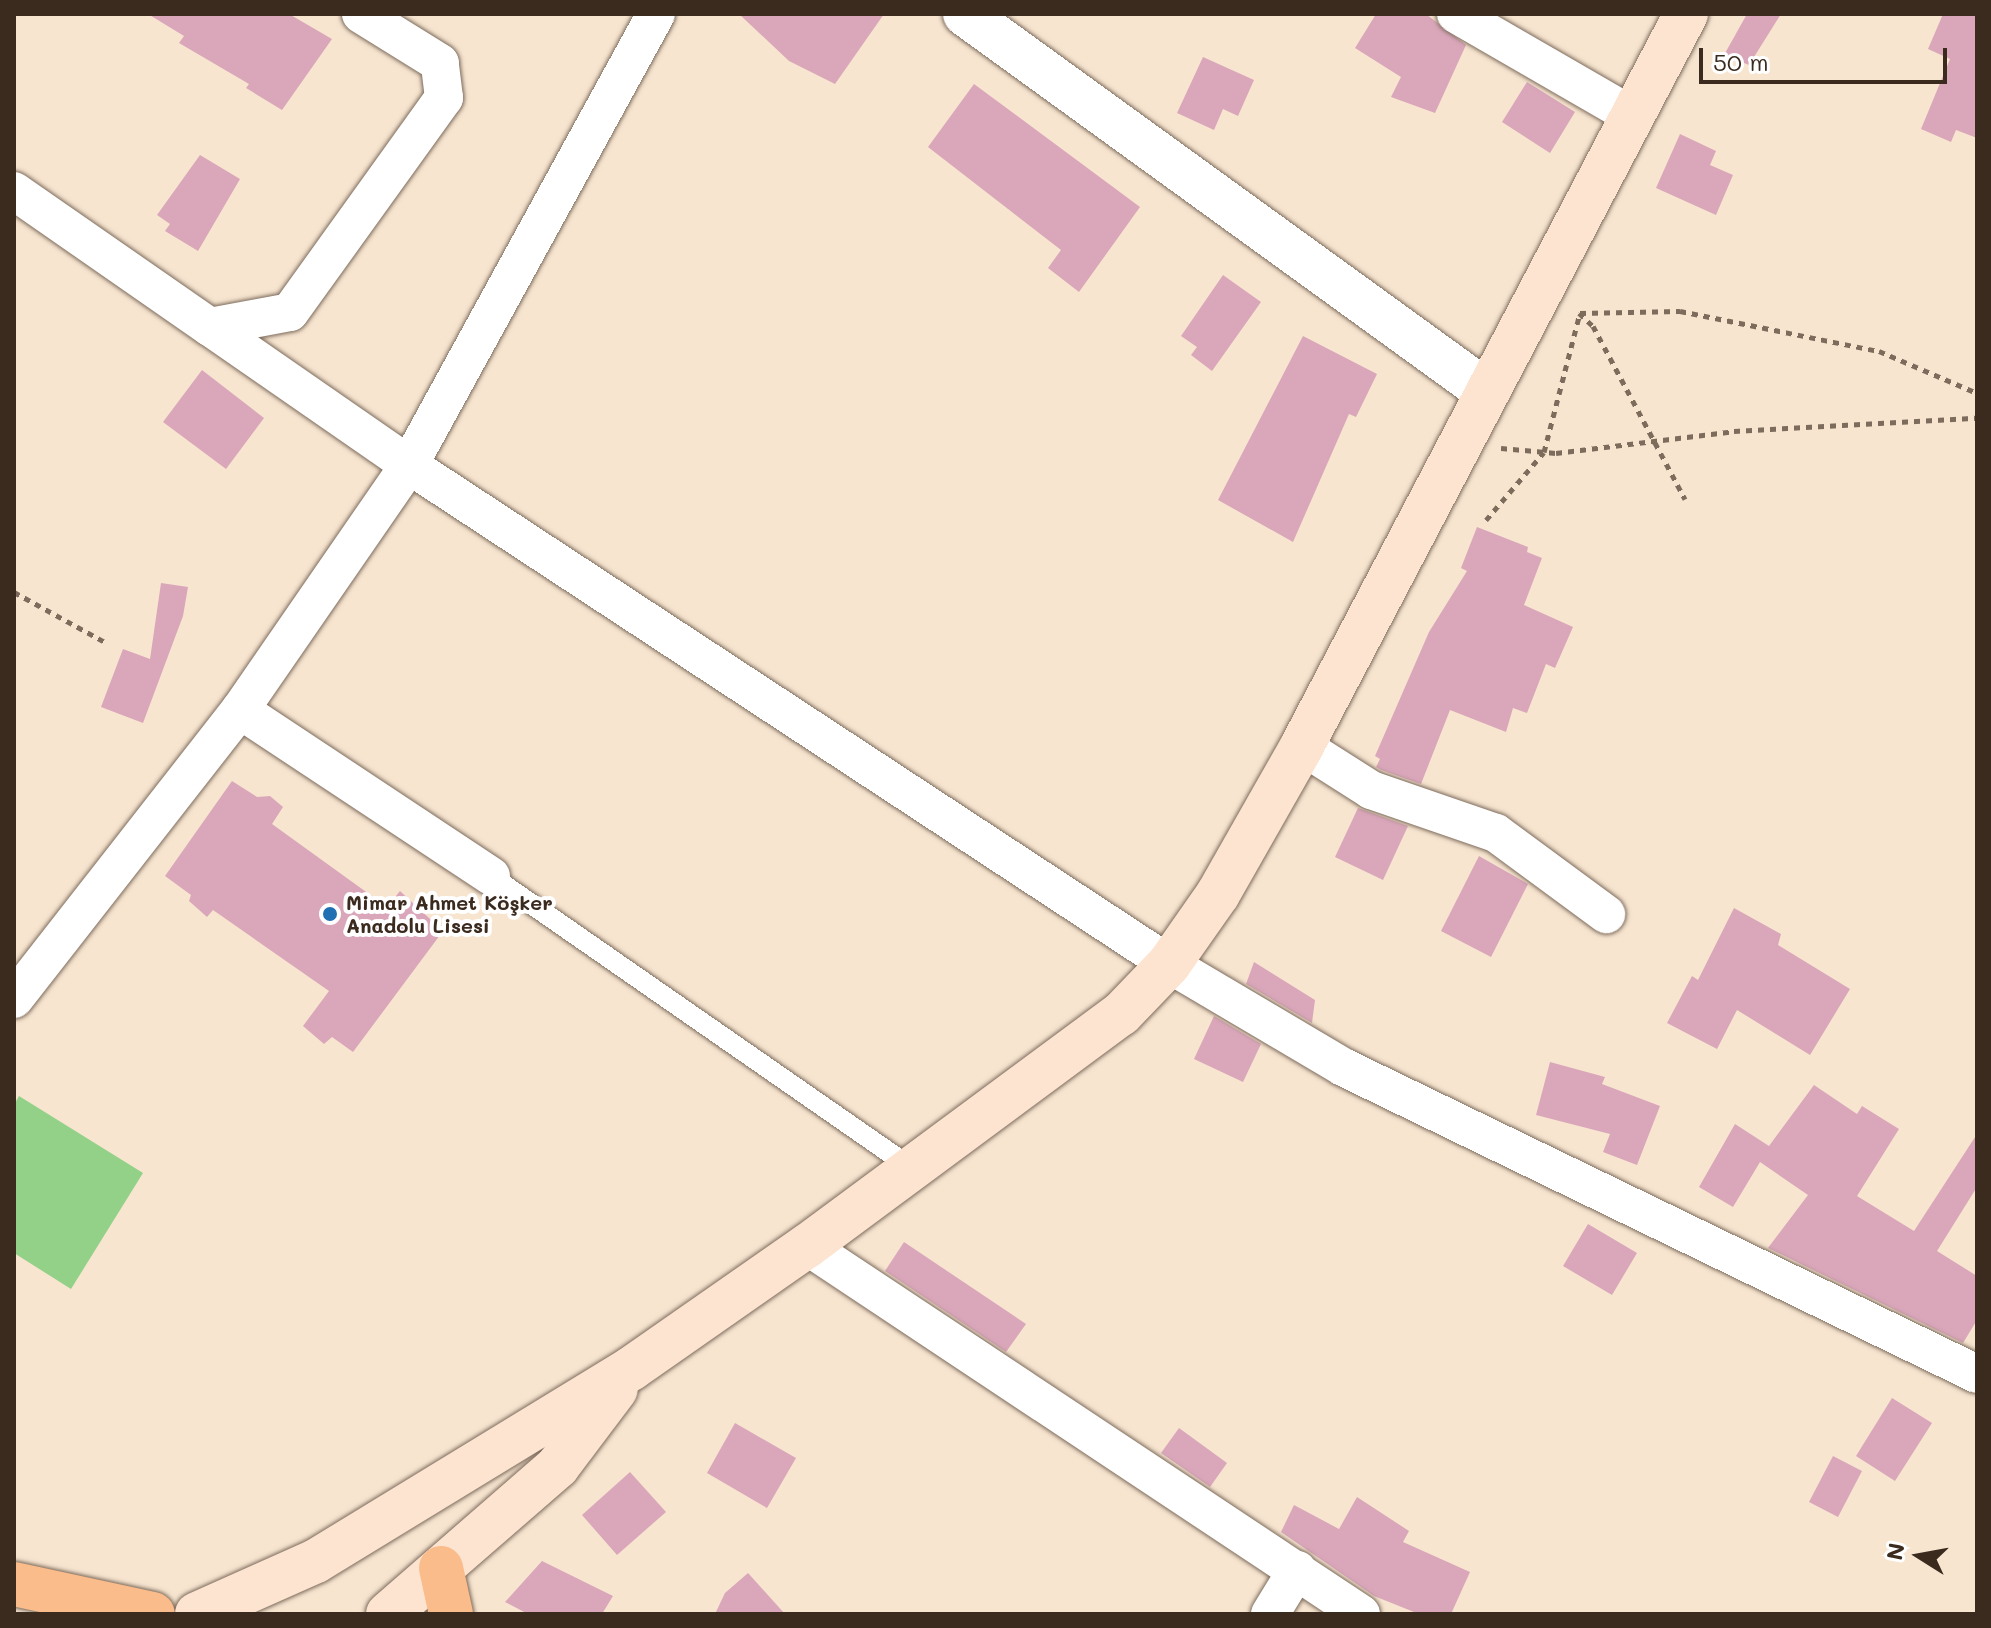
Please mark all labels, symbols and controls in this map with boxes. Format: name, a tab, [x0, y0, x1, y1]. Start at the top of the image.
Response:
scale bar	[1703, 32, 1951, 82]
text: 50 m	[1713, 46, 1769, 77]
place label: Mimar Ahmet Köşker Anadolu Lisesi	[346, 890, 553, 937]
marker: Mimar Ahmet Köşker Anadolu Lisesi	[321, 905, 339, 923]
north arrow	[1879, 1516, 1959, 1596]
text: N	[1879, 1540, 1911, 1562]

